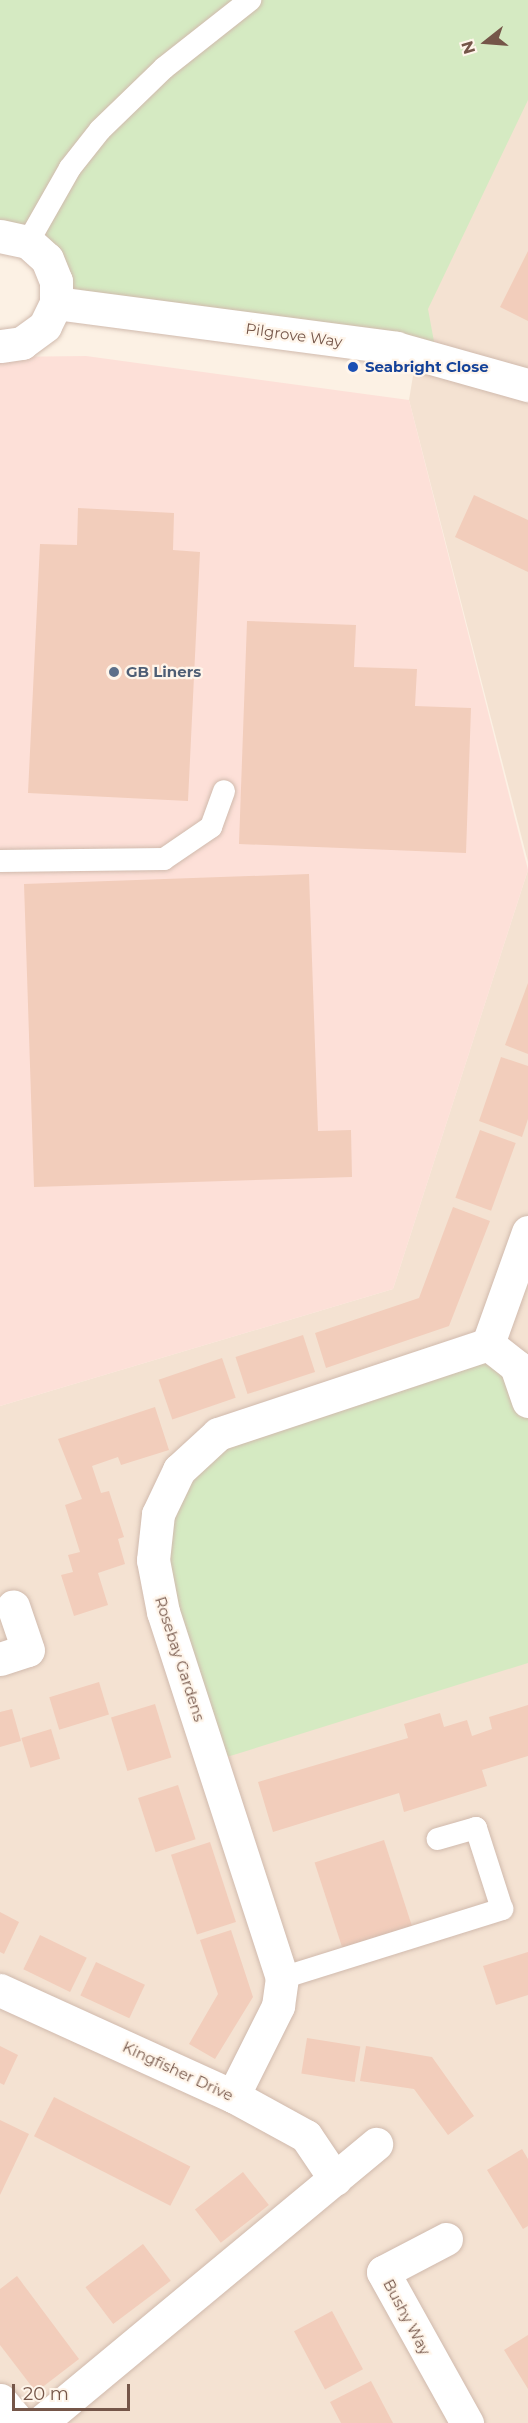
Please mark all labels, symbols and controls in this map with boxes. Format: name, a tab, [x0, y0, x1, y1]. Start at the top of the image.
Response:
north arrow	[456, 12, 516, 72]
text: N	[457, 38, 479, 56]
street label: Pilgrove Way	[244, 319, 344, 351]
place label: Seabright Close	[365, 358, 489, 376]
marker: Seabright Close	[346, 360, 360, 374]
place label: GB Liners	[126, 663, 201, 681]
marker: GB Liners	[107, 665, 121, 679]
street label: Rosebay Gardens	[151, 1594, 209, 1724]
street label: Kingfisher Drive	[120, 2037, 236, 2105]
street label: Bushy Way	[380, 2276, 434, 2358]
scale bar	[15, 2372, 134, 2410]
text: 20 m	[23, 2383, 69, 2405]

